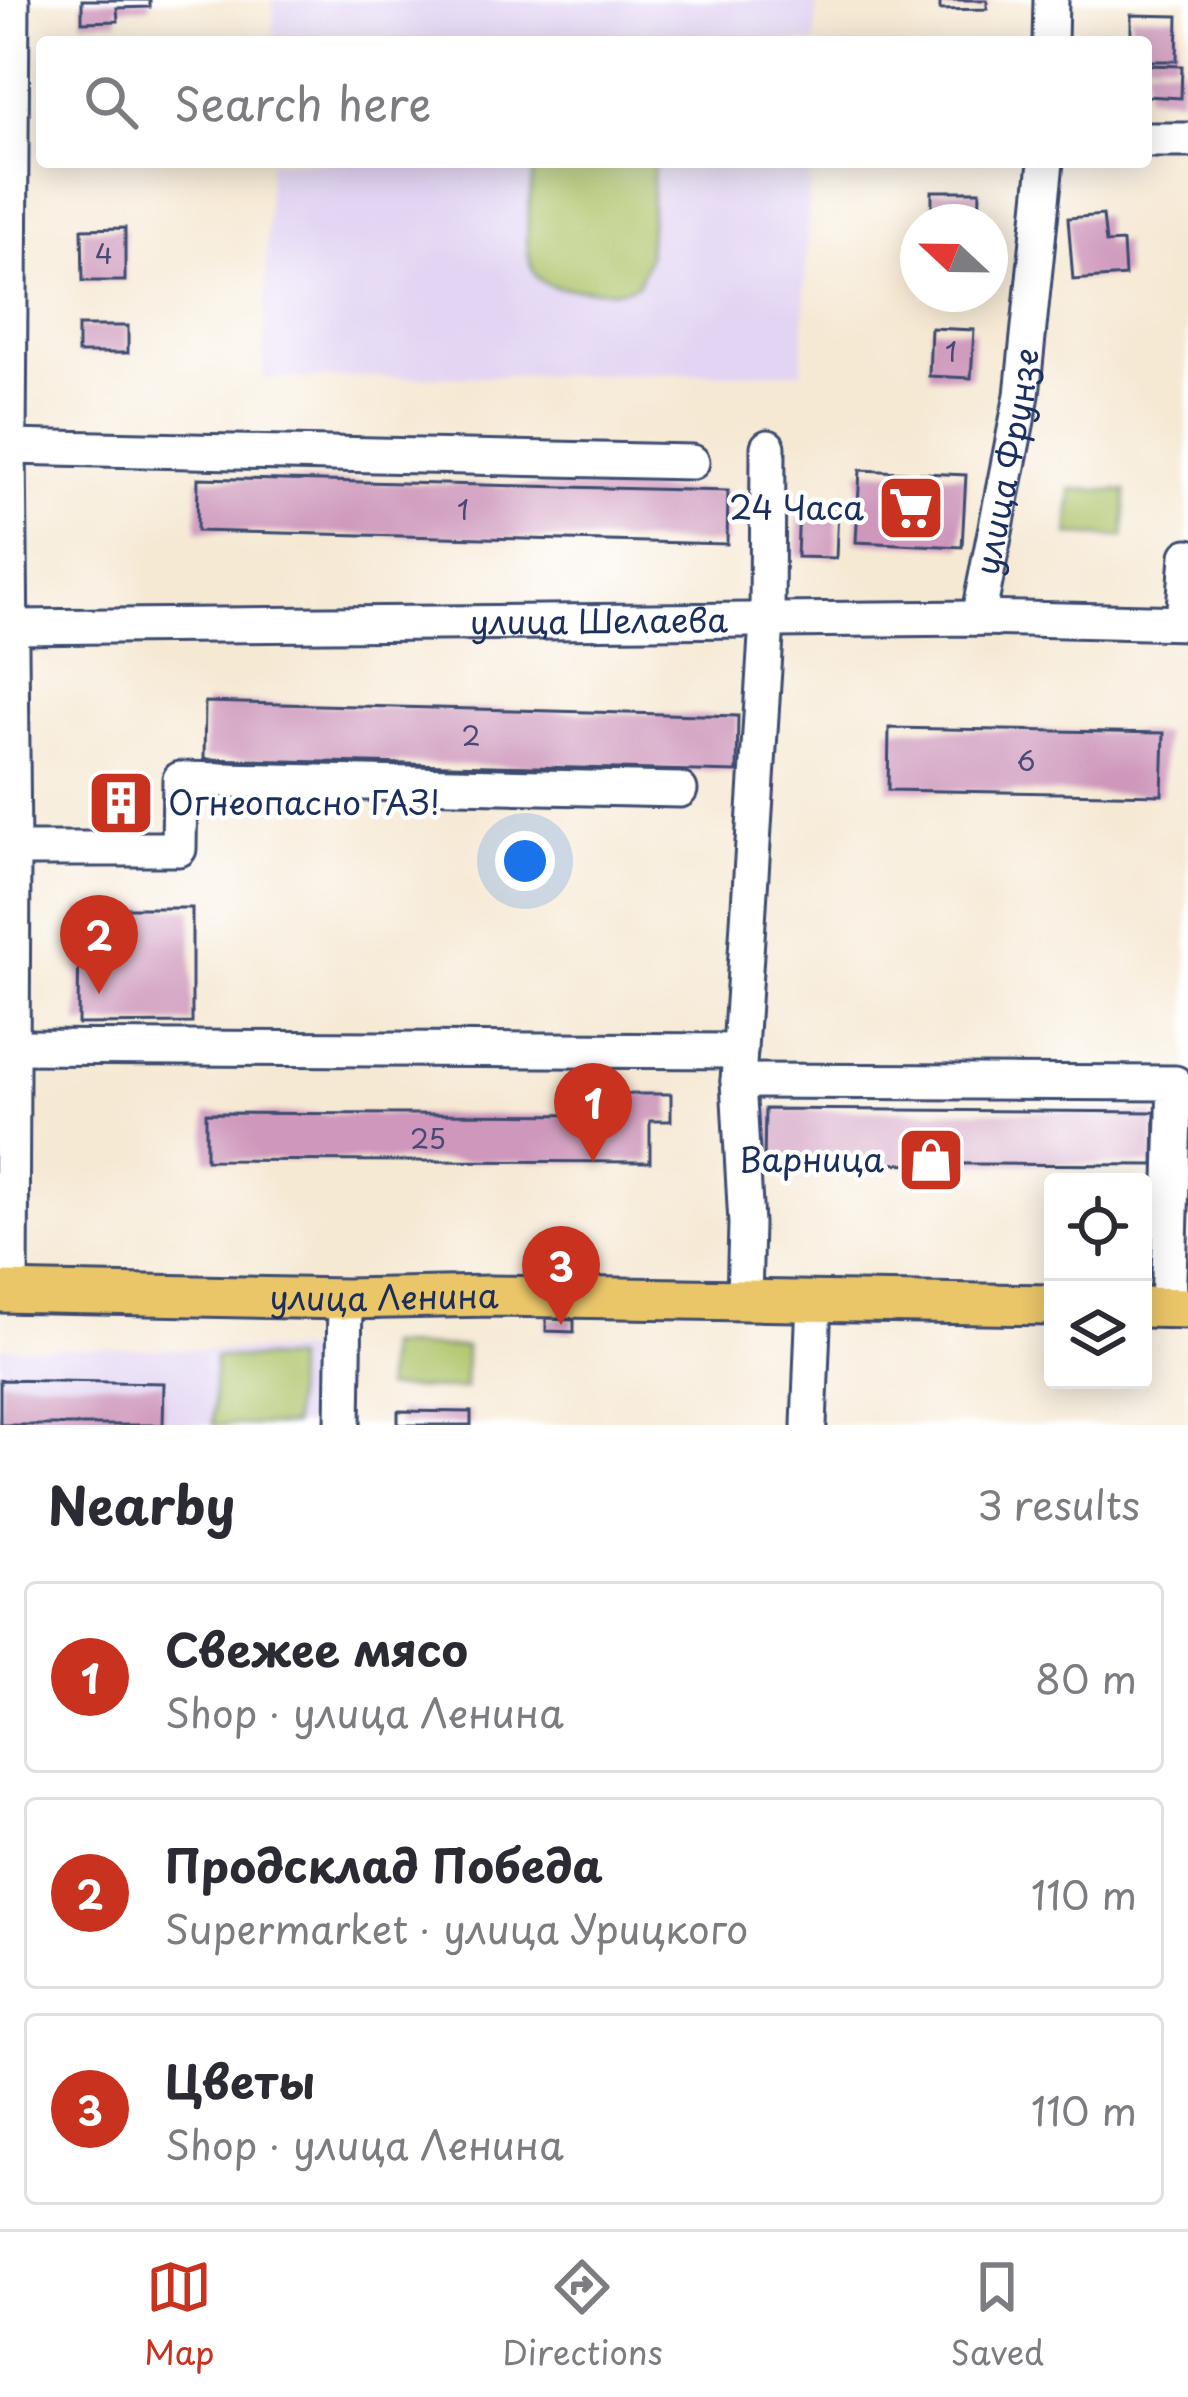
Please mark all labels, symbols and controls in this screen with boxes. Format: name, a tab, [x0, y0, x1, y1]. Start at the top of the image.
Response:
search box	[36, 36, 1152, 168]
text: Search here	[174, 68, 431, 136]
icon: search	[78, 69, 144, 135]
north arrow	[900, 204, 1008, 312]
house number: 4	[95, 232, 113, 273]
house number: 1	[945, 330, 957, 371]
street label: улица Фрунзе	[960, 346, 1050, 579]
supermarket icon: 24 Часа	[876, 473, 946, 543]
place label: 24 Часа	[729, 481, 864, 531]
house number: 1	[457, 488, 469, 529]
street label: улица Шелаева	[470, 593, 729, 646]
house number: 2	[461, 714, 481, 755]
house number: 6	[1017, 739, 1035, 780]
building icon: Огнеопасно ГАЗ!	[86, 768, 156, 838]
place label: Огнеопасно ГАЗ!	[168, 776, 440, 826]
your location	[495, 831, 555, 891]
pin: 2	[60, 895, 138, 994]
pin: 1	[554, 1063, 632, 1162]
house number: 25	[410, 1117, 446, 1158]
shop icon: Варница	[896, 1125, 966, 1195]
place label: Варница	[739, 1133, 884, 1183]
map controls	[1044, 1173, 1152, 1389]
button: locate	[1044, 1173, 1152, 1281]
pin: 3	[522, 1226, 600, 1325]
street label: улица Ленина	[269, 1269, 499, 1322]
button: layers	[1044, 1281, 1152, 1389]
text: Nearby	[48, 1465, 235, 1542]
text: 3 results	[977, 1474, 1140, 1533]
text: Свежее мясо	[165, 1614, 468, 1682]
text: 1	[81, 1648, 99, 1707]
text: 80 m	[1035, 1648, 1137, 1707]
text: Shop · улица Ленина	[165, 1682, 564, 1741]
text: Продсклад Победа	[165, 1830, 603, 1898]
text: 2	[76, 1864, 104, 1923]
text: 110 m	[1031, 1864, 1137, 1923]
text: Supermarket · улица Урицкого	[165, 1898, 748, 1957]
text: Цветы	[165, 2046, 315, 2114]
text: 3	[77, 2080, 103, 2139]
text: 110 m	[1031, 2080, 1137, 2139]
text: Shop · улица Ленина	[165, 2114, 564, 2173]
tab: Map	[144, 2254, 214, 2376]
tab: Directions	[502, 2254, 663, 2376]
tab: Saved	[950, 2254, 1044, 2376]

